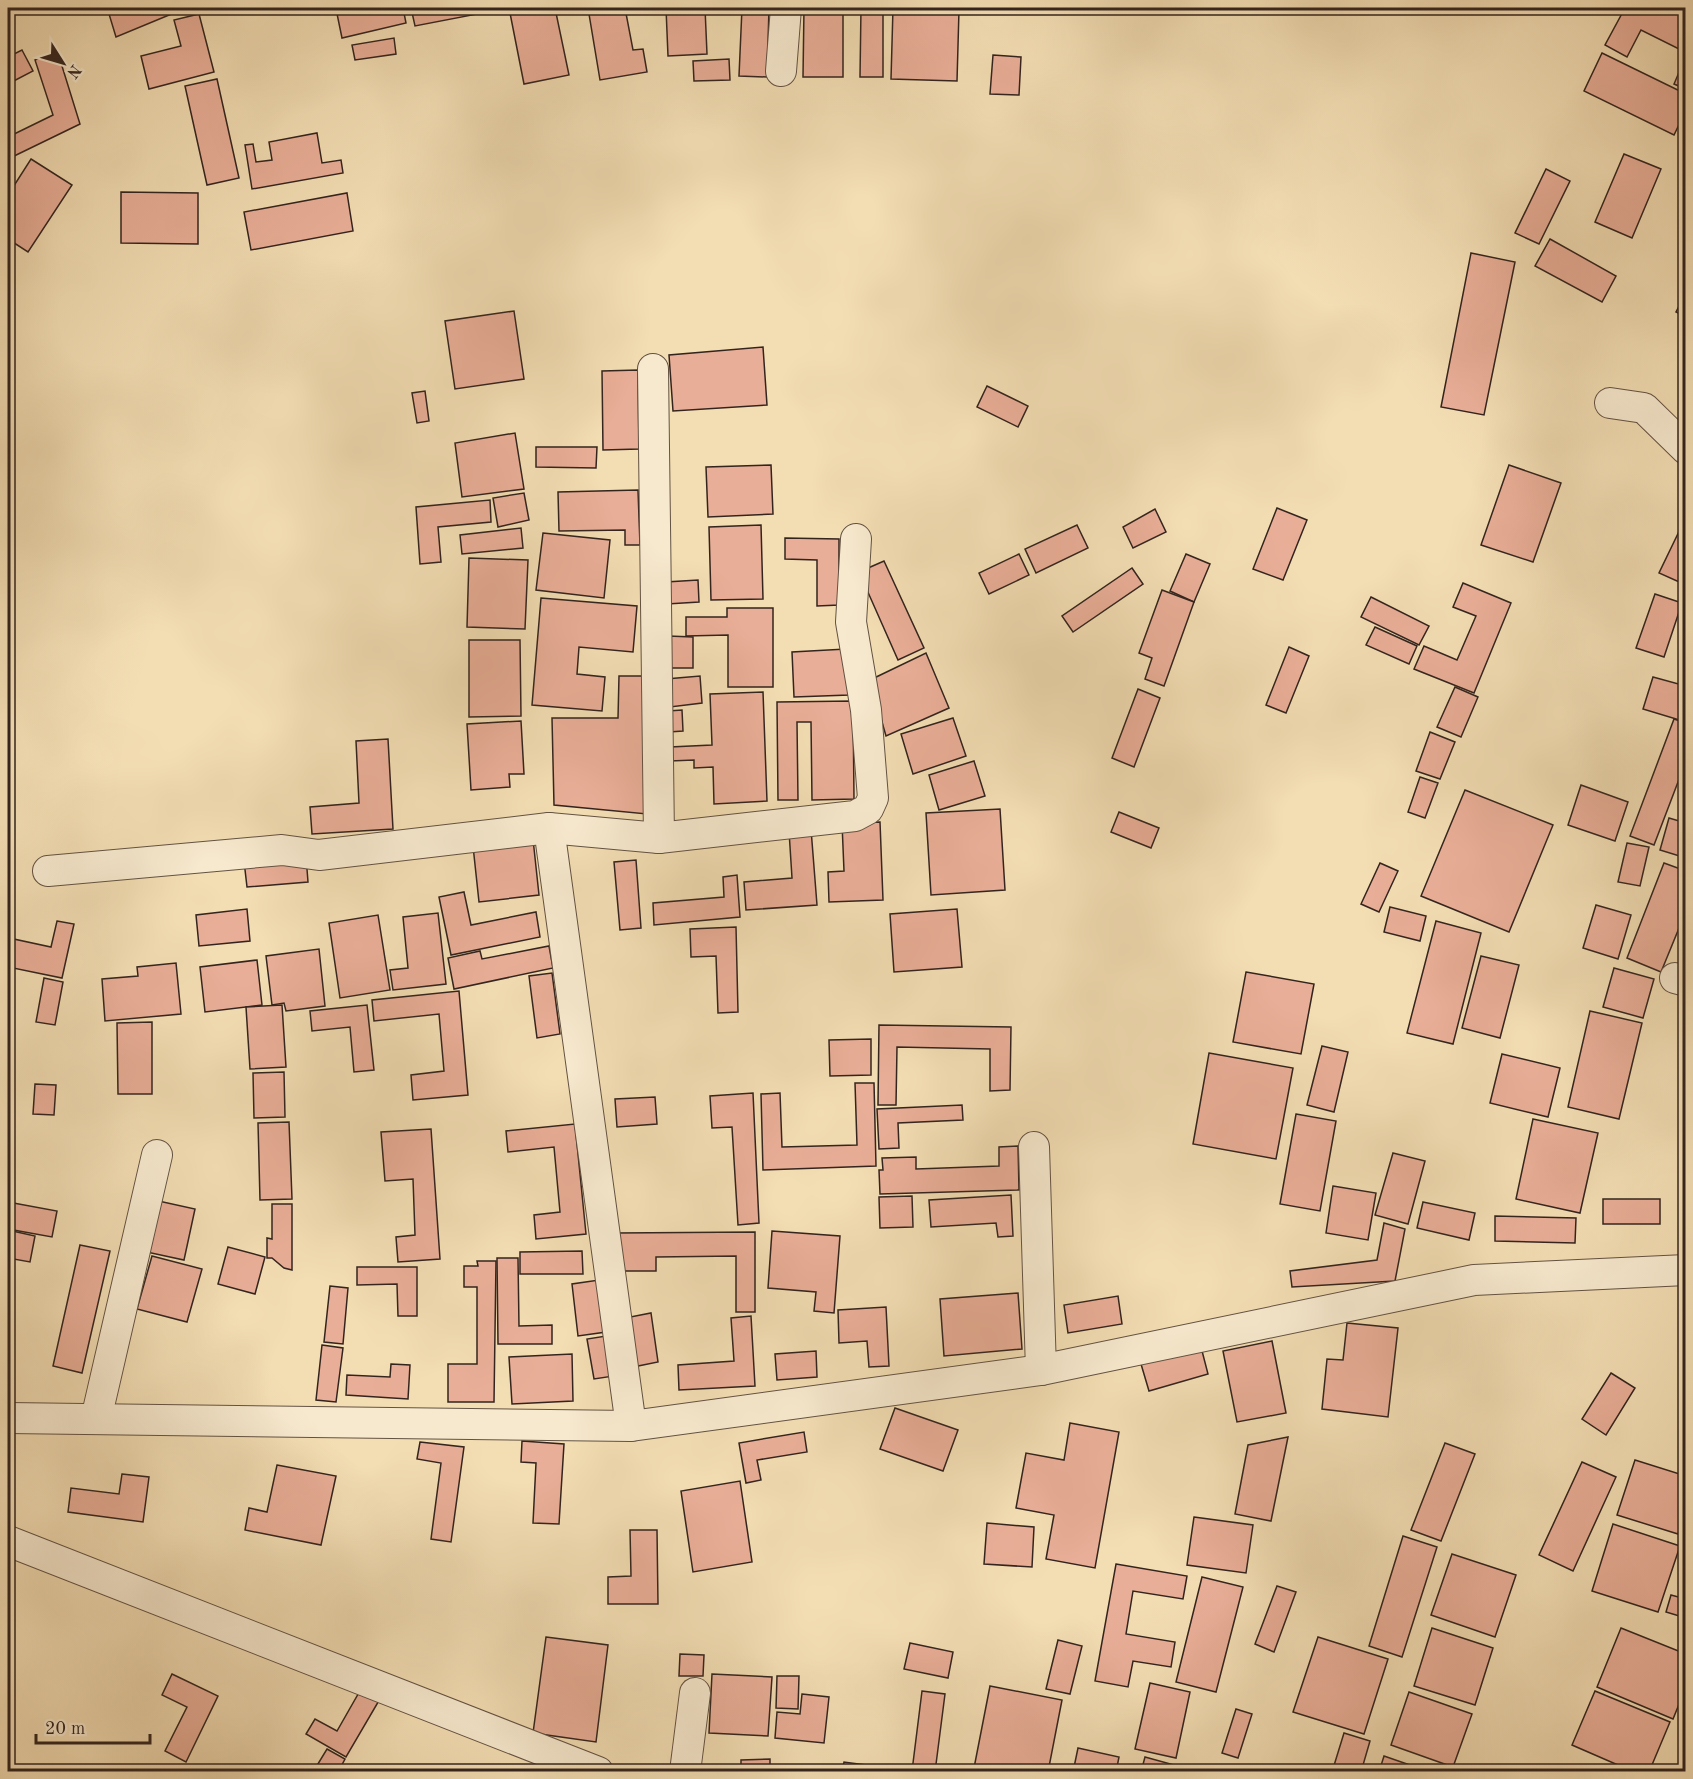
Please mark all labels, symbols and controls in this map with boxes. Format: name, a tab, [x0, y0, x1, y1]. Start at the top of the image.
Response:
north arrow	[33, 33, 93, 93]
text: N	[63, 61, 83, 81]
scale bar	[36, 1707, 150, 1745]
text: 20 m	[45, 1720, 85, 1738]

